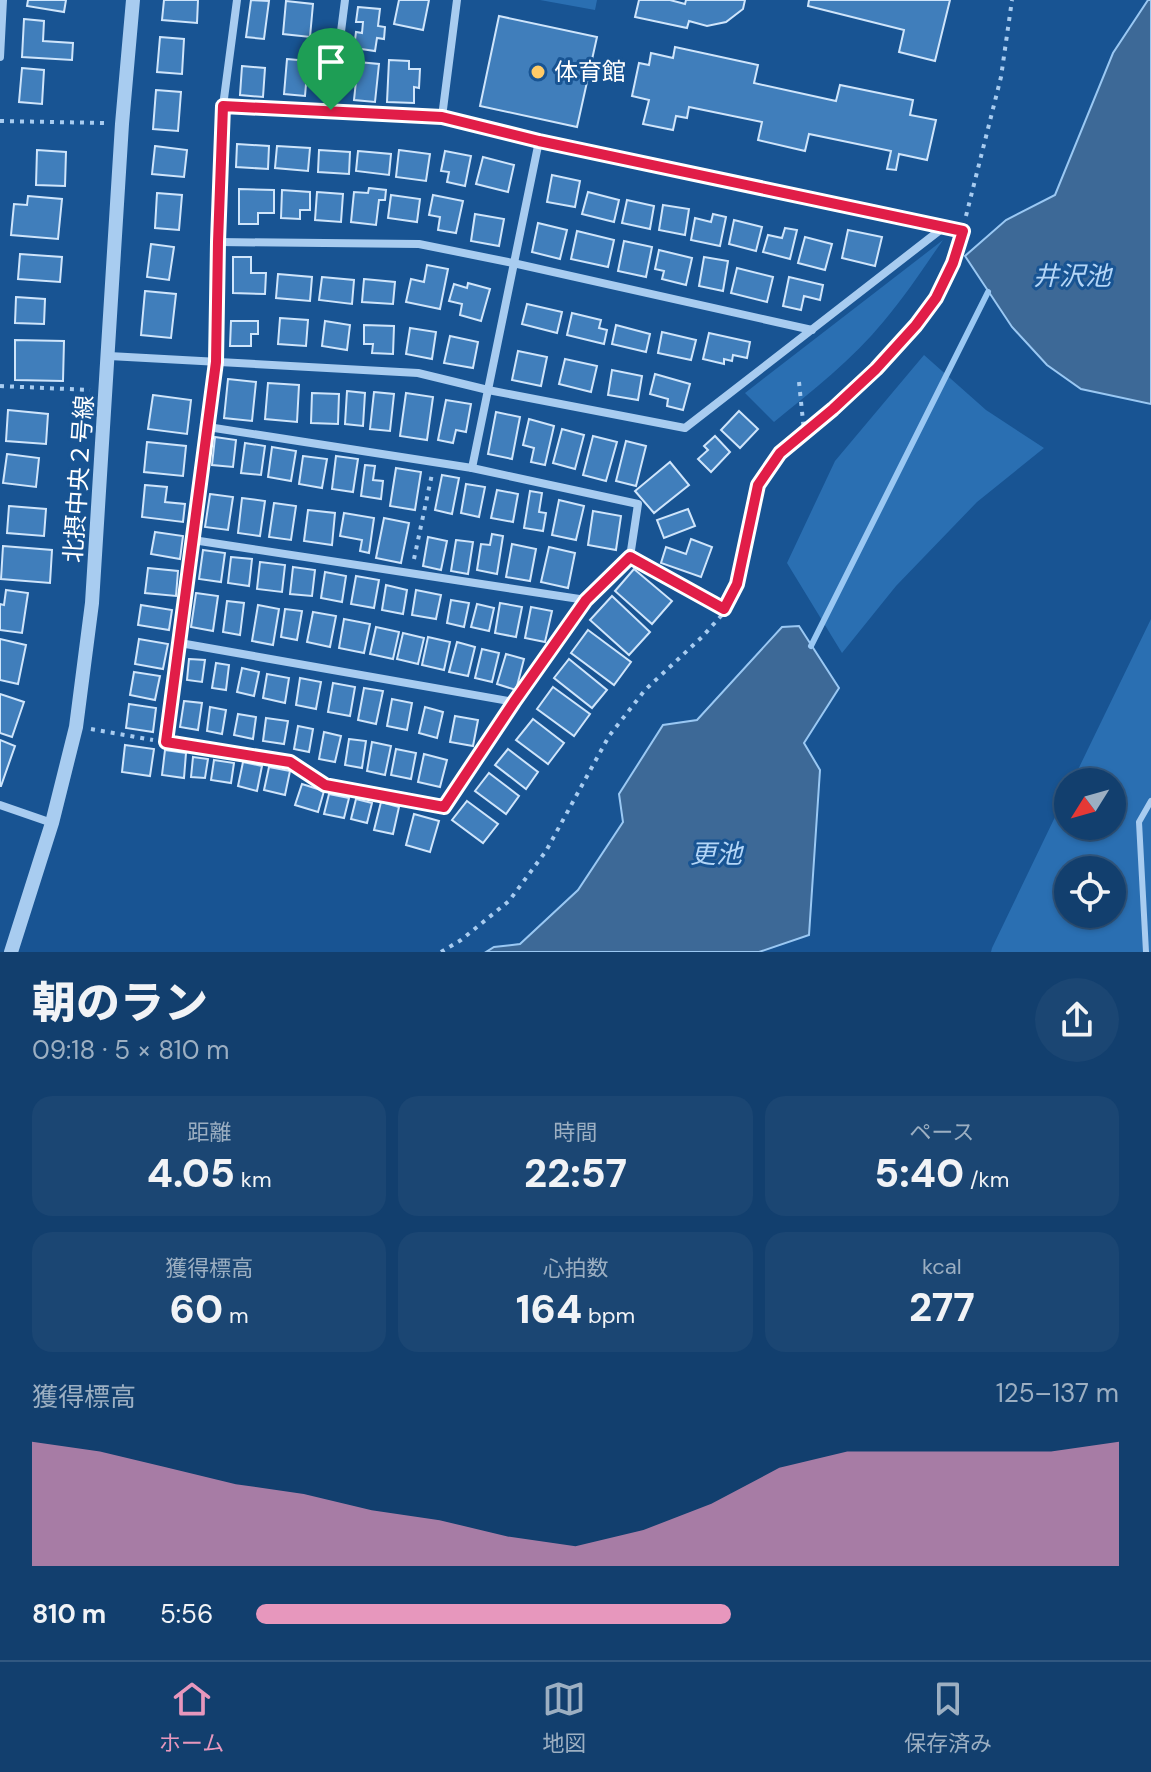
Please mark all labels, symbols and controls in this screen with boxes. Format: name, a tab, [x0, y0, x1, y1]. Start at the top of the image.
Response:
pin	[297, 28, 365, 110]
icon: arrive	[309, 40, 353, 84]
place label: 体育館	[554, 56, 626, 87]
marker: 体育館	[529, 63, 547, 81]
water label: 井沢池	[1033, 259, 1114, 293]
street label: 北摂中央２号線	[57, 394, 100, 564]
north arrow	[1054, 768, 1126, 840]
map controls	[1054, 768, 1126, 928]
water label: 更池	[690, 837, 745, 871]
button: locate	[1054, 856, 1126, 928]
text: 朝のラン	[32, 974, 208, 1032]
button: share	[1035, 978, 1119, 1062]
text: 09:18 · 5 × 810 m	[32, 1033, 230, 1067]
text: 距離	[187, 1118, 231, 1147]
text: 時間	[553, 1118, 598, 1147]
text: ペース	[909, 1118, 974, 1147]
text: 4.05	[147, 1147, 235, 1199]
text: 22:57	[524, 1147, 627, 1199]
text: 5:40	[874, 1147, 964, 1199]
text: km	[235, 1165, 271, 1194]
text: /km	[964, 1165, 1009, 1194]
text: kcal	[922, 1252, 962, 1281]
text: 獲得標高	[165, 1254, 253, 1283]
text: 心拍数	[542, 1254, 609, 1283]
text: 277	[909, 1281, 975, 1333]
text: 60	[170, 1283, 223, 1335]
text: 164	[516, 1283, 582, 1335]
text: m	[223, 1301, 249, 1330]
text: bpm	[582, 1301, 635, 1330]
text: 125–137 m	[996, 1376, 1119, 1410]
text: 獲得標高	[32, 1380, 136, 1414]
text: 810 m	[32, 1597, 106, 1631]
text: 5:56	[160, 1597, 213, 1631]
tab: ホーム	[159, 1677, 224, 1758]
tab: 地図	[542, 1677, 586, 1758]
tab: 保存済み	[904, 1677, 992, 1758]

